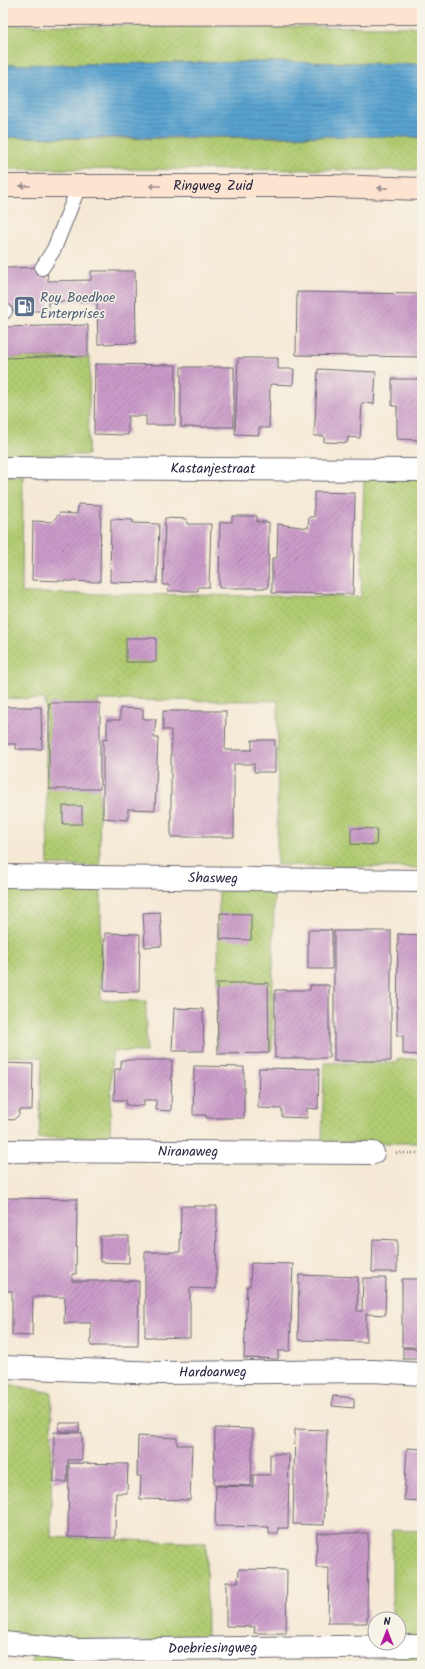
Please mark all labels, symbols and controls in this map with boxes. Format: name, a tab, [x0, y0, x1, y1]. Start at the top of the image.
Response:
street label: Ringweg Zuid	[173, 175, 254, 197]
one-way arrow	[18, 183, 31, 189]
one-way arrow	[148, 183, 161, 189]
one-way arrow	[376, 185, 389, 191]
place label: Roy Boedhoe Enterprises	[40, 287, 116, 325]
fuel station icon: Roy Boedhoe Enterprises	[12, 293, 38, 319]
street label: Kastanjestraat	[171, 458, 256, 480]
street label: Shasweg	[188, 867, 238, 890]
street label: Niranaweg	[158, 1141, 218, 1163]
street label: Hardoarweg	[179, 1361, 247, 1384]
north arrow	[367, 1611, 407, 1651]
text: N	[384, 1613, 391, 1631]
street label: Doebriesingweg	[168, 1637, 257, 1660]

